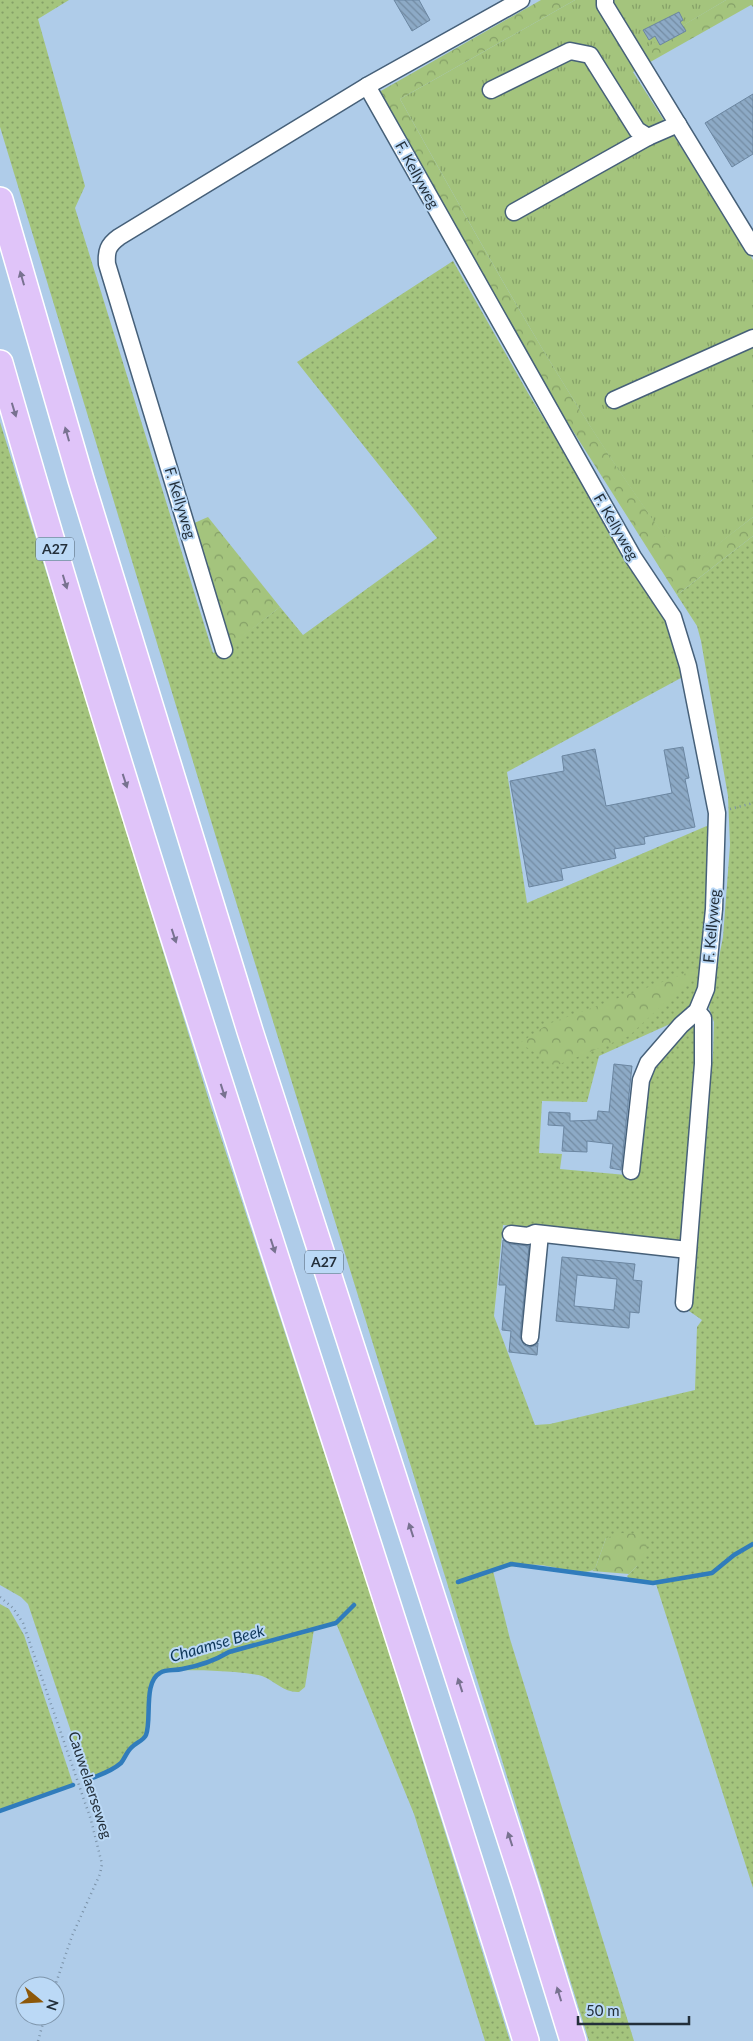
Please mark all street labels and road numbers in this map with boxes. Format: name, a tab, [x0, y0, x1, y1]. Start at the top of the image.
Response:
street label: F. Kellyweg	[392, 138, 444, 211]
street label: F. Kellyweg	[162, 465, 200, 541]
street label: F. Kellyweg	[591, 490, 643, 563]
road number: A27	[36, 538, 74, 560]
street label: F. Kellyweg	[699, 888, 723, 964]
road number: A27	[305, 1250, 343, 1274]
street label: Cauwelaerseweg	[65, 1729, 117, 1841]

